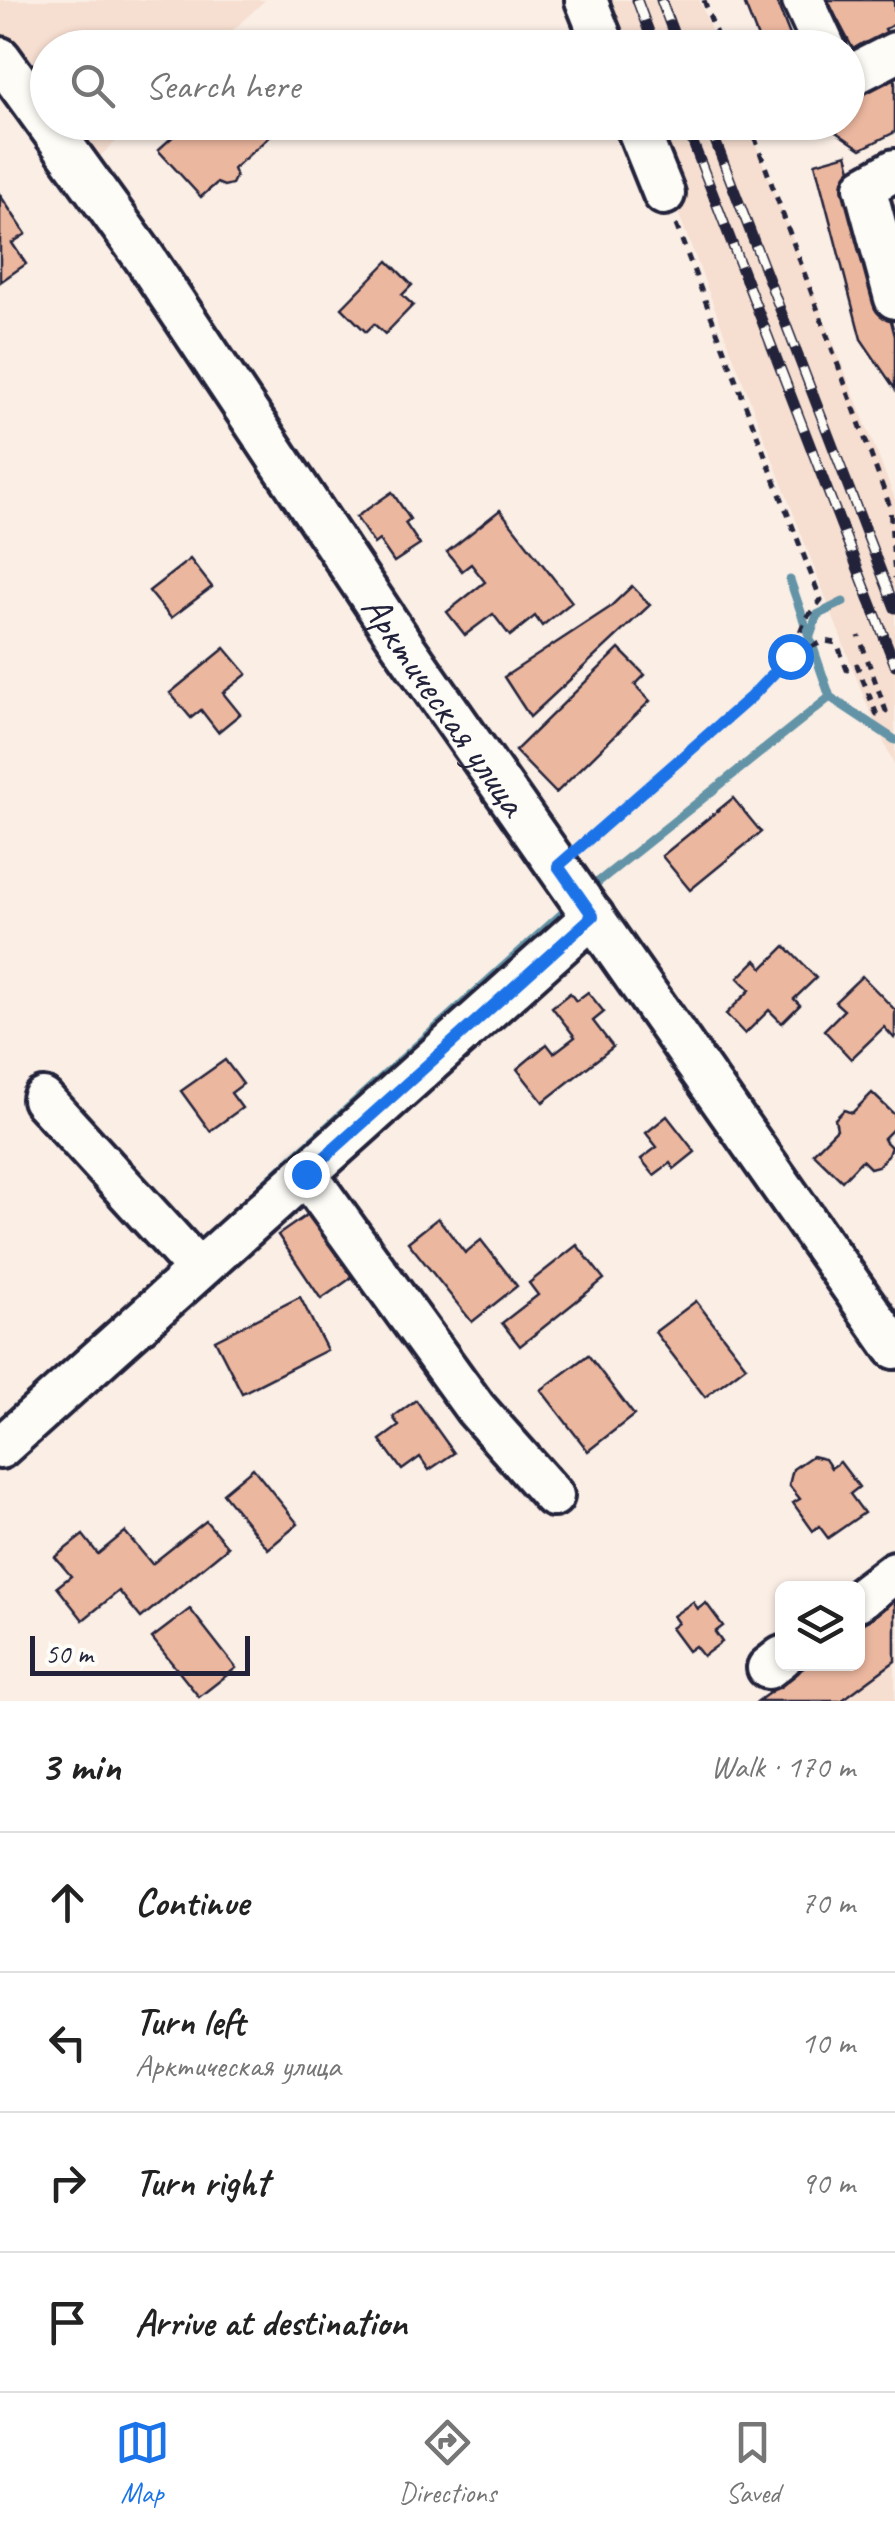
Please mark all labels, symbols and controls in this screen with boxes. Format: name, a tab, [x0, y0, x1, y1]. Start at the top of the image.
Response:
search box	[30, 30, 865, 140]
icon: search	[65, 58, 120, 113]
text: Search here	[145, 62, 300, 109]
street label: Арктическая улица	[350, 585, 539, 827]
route start	[768, 634, 814, 680]
route end	[284, 1152, 330, 1198]
map controls	[775, 1581, 865, 1671]
button: layers	[775, 1581, 865, 1671]
scale bar	[30, 1631, 250, 1676]
text: 50 m	[45, 1636, 93, 1671]
text: 3 min	[40, 1740, 120, 1793]
text: Walk · 170 m	[711, 1746, 855, 1787]
icon: ahead	[40, 1875, 95, 1930]
text: Continue	[135, 1879, 249, 1926]
text: 70 m	[801, 1882, 855, 1923]
text: Turn left	[135, 1998, 245, 2045]
icon: left	[40, 2015, 95, 2070]
text: 10 m	[801, 2022, 855, 2063]
text: Арктическая улица	[135, 2045, 341, 2086]
icon: right	[40, 2155, 95, 2210]
text: Turn right	[135, 2159, 269, 2206]
text: 90 m	[801, 2162, 855, 2203]
icon: arrive	[40, 2295, 95, 2350]
text: Arrive at destination	[135, 2299, 407, 2346]
tab: Map	[115, 2415, 170, 2510]
tab: Directions	[399, 2415, 496, 2510]
tab: Saved	[725, 2415, 780, 2510]

